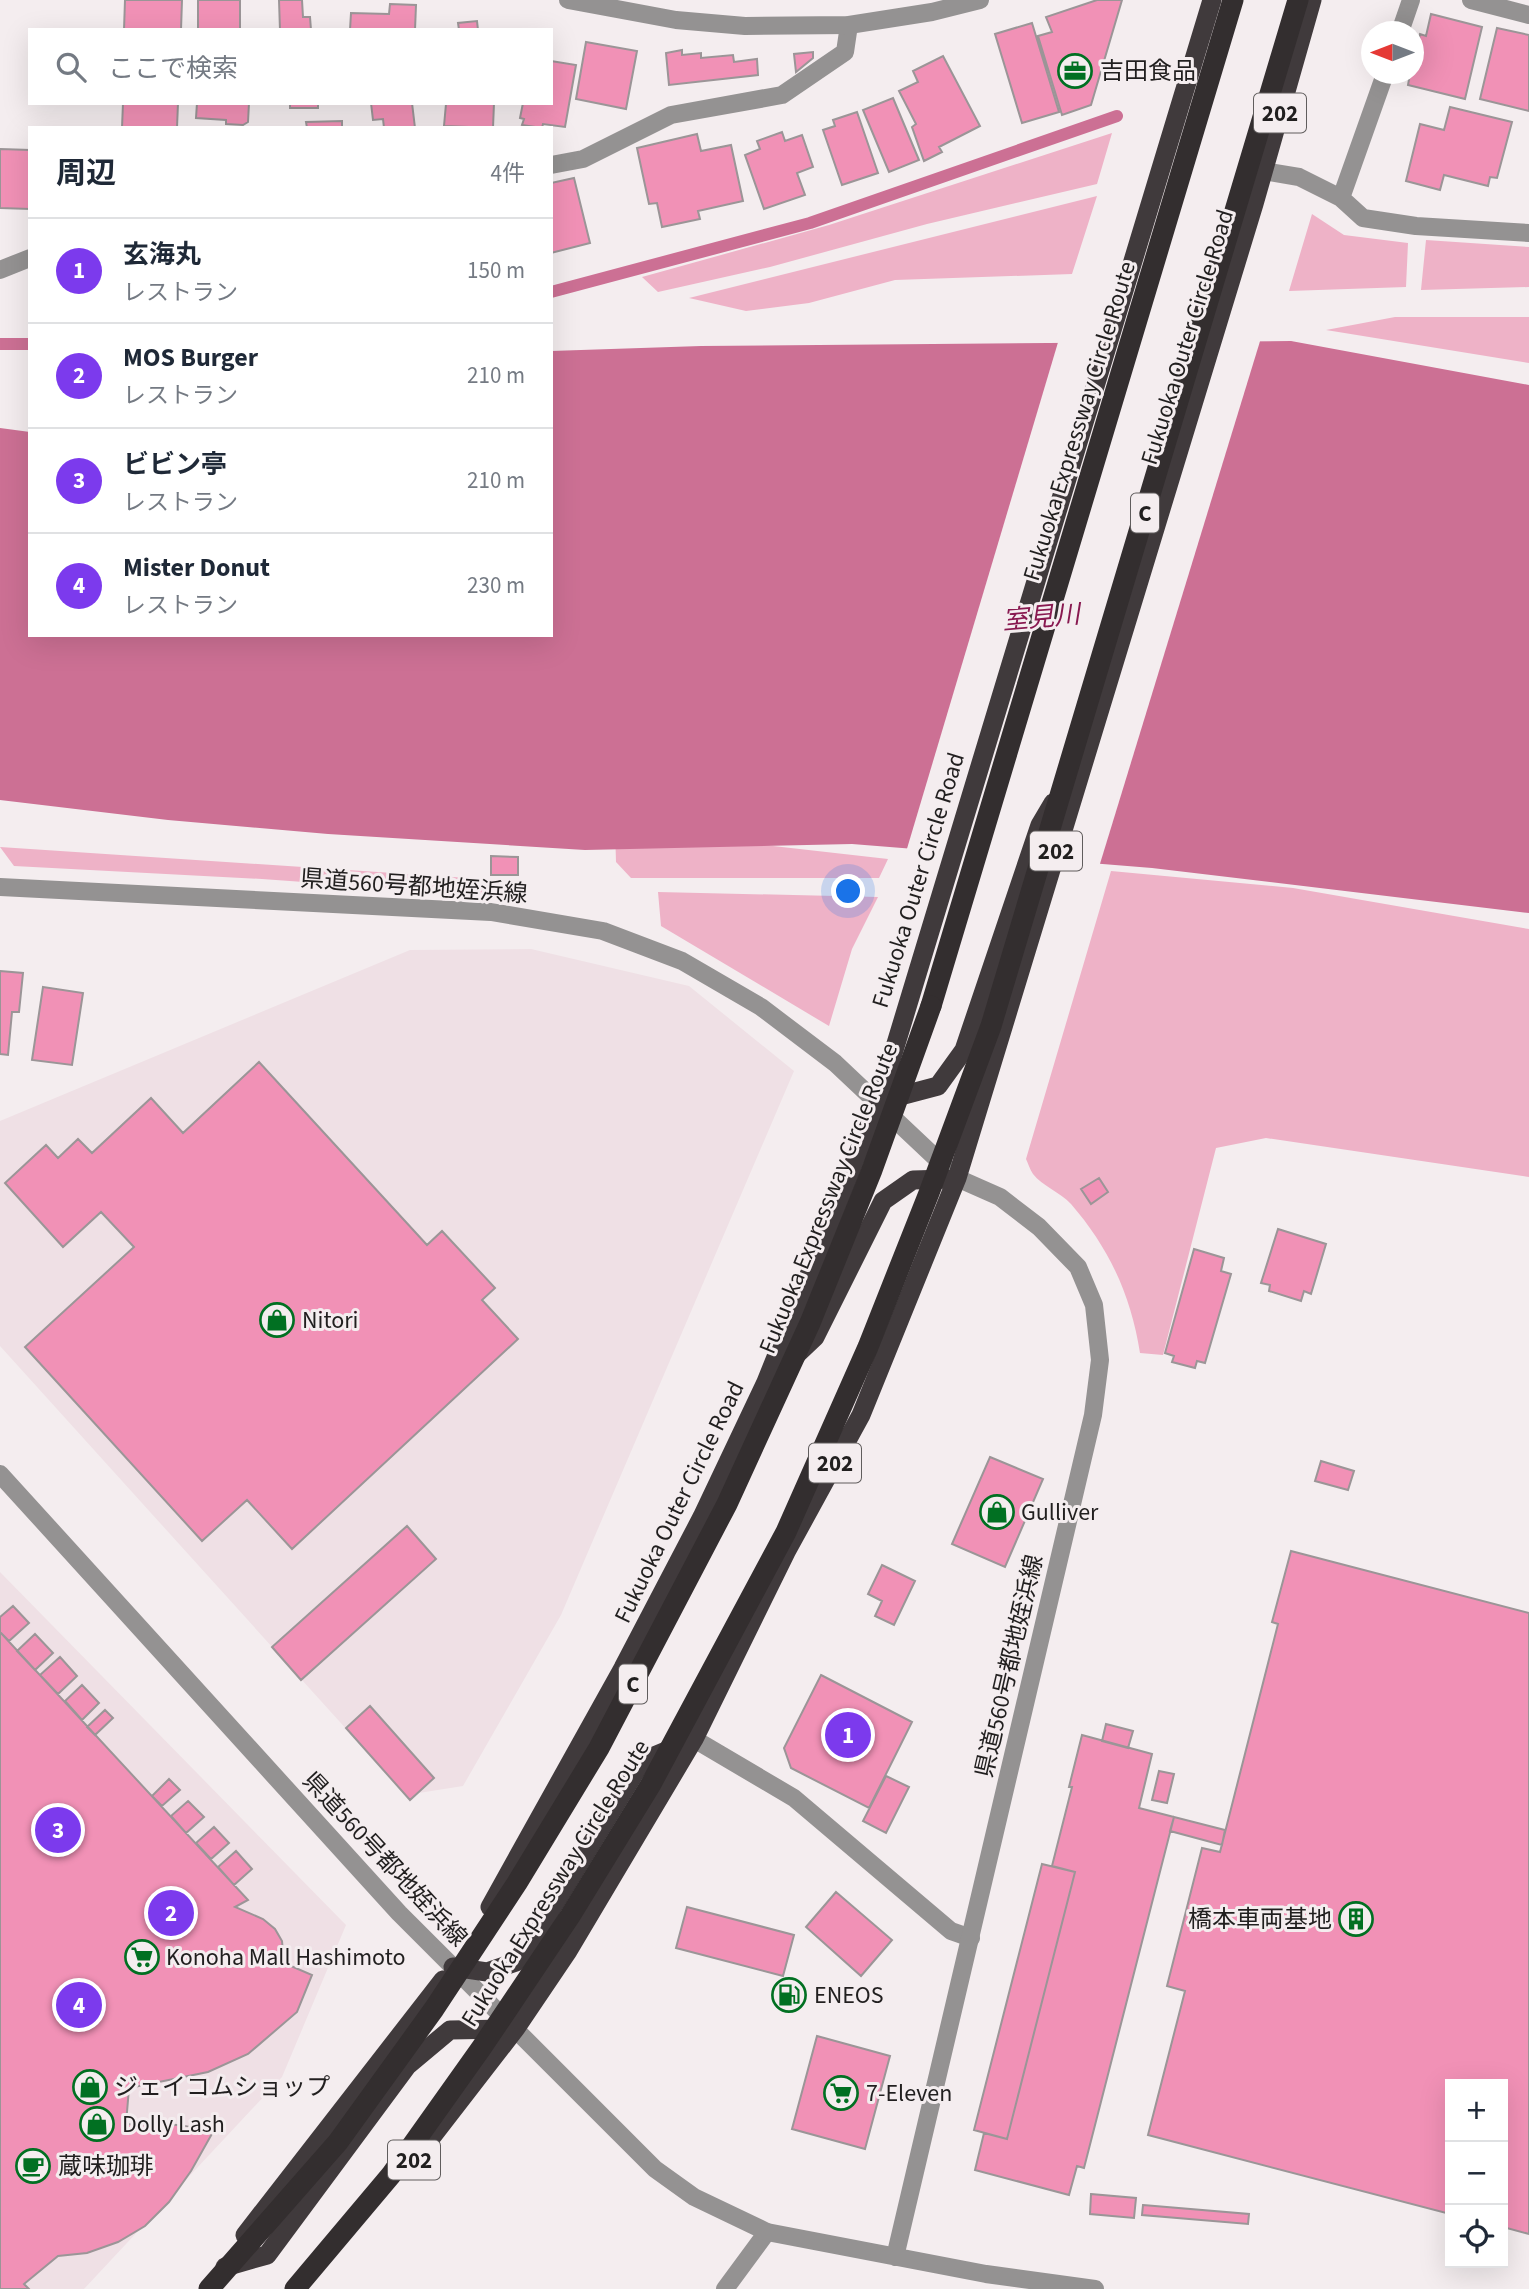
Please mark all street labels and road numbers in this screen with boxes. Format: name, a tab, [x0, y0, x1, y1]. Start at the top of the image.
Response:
road number: 202	[1254, 94, 1306, 132]
street label: Fukuoka Outer Circle Road	[1132, 205, 1243, 469]
street label: Fukuoka Expressway Circle Route	[1014, 257, 1145, 585]
road number: C	[1131, 494, 1159, 533]
street label: Fukuoka Outer Circle Road	[863, 748, 974, 1012]
road number: 202	[1030, 832, 1082, 870]
street label: 県道560号都地姪浜線	[299, 861, 529, 912]
street label: Fukuoka Expressway Circle Route	[750, 1038, 907, 1359]
street label: Fukuoka Outer Circle Road	[606, 1375, 753, 1629]
road number: 202	[809, 1444, 861, 1482]
street label: 県道560号都地姪浜線	[967, 1551, 1052, 1781]
road number: C	[619, 1665, 647, 1704]
street label: Fukuoka Expressway Circle Route	[452, 1733, 658, 2034]
street label: 県道560号都地姪浜線	[294, 1764, 475, 1955]
road number: 202	[388, 2140, 440, 2180]

